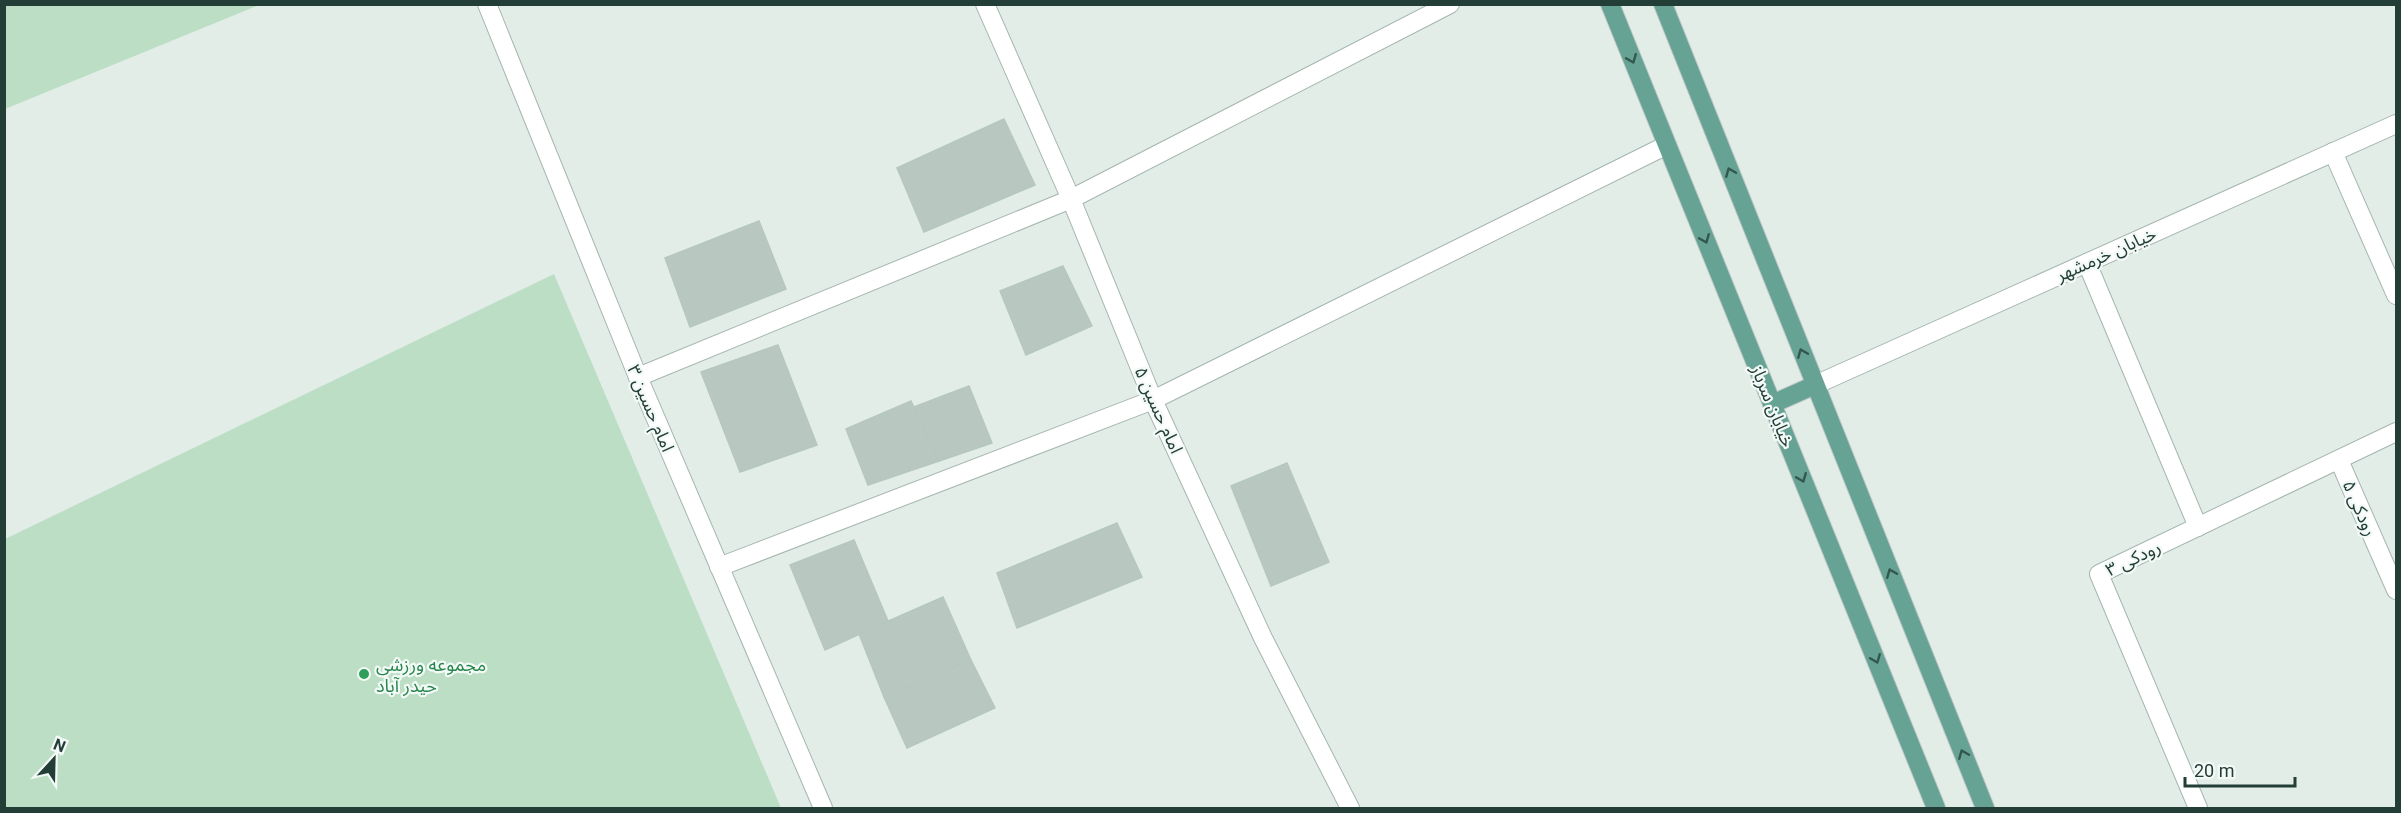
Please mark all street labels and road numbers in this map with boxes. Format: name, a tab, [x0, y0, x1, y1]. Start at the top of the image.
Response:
street label: خیابان خرمشهر	[2052, 223, 2160, 287]
street label: امام حسین ۳	[620, 361, 679, 456]
street label: خیابان سرباز	[1746, 361, 1799, 451]
street label: امام حسین ۵	[1127, 363, 1187, 458]
street label: رودکی ۵	[2338, 477, 2382, 539]
street label: رودکی ۳	[2102, 536, 2164, 581]

